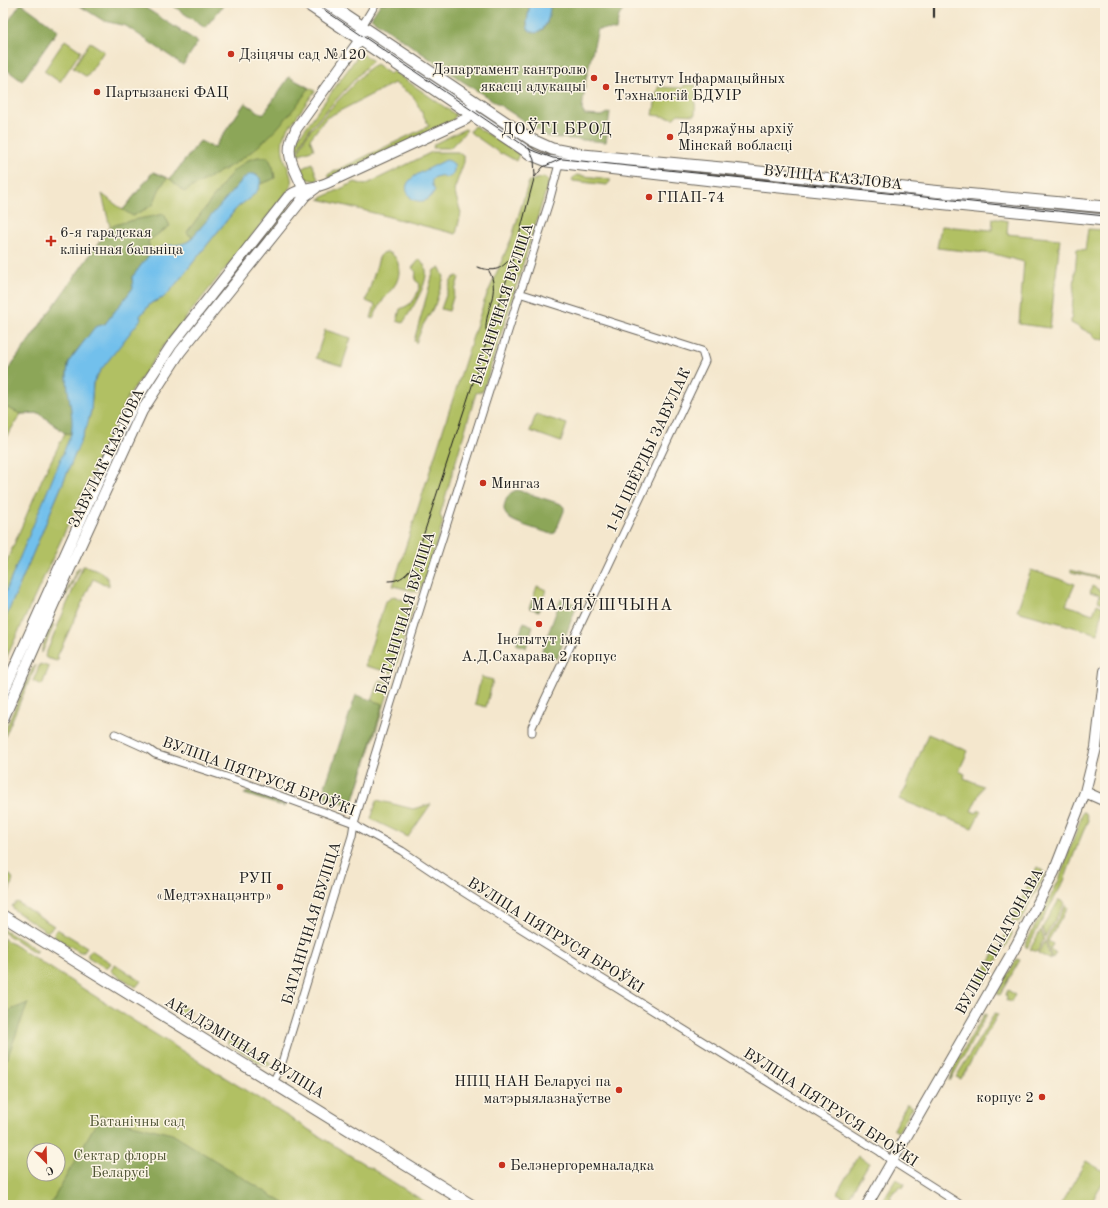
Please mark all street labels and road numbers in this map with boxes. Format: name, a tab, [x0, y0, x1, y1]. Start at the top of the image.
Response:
street label: ВУЛІЦА КАЗЛОВА	[763, 164, 904, 193]
street label: БАТАНІЧНАЯ ВУЛІЦА	[470, 221, 537, 388]
street label: 1-Ы ЦВЁРДЫ ЗАВУЛАК	[602, 365, 694, 535]
street label: ЗАВУЛАК КАЗЛОВА	[67, 386, 148, 531]
street label: БАТАНІЧНАЯ ВУЛІЦА	[374, 530, 439, 697]
street label: ВУЛІЦА ПЯТРУСЯ БРОЎКІ	[160, 732, 359, 819]
street label: БАТАНІЧНАЯ ВУЛІЦА	[280, 840, 345, 1007]
street label: ВУЛІЦА ПЛАТОНАВА	[954, 866, 1047, 1017]
street label: ВУЛІЦА ПЯТРУСЯ БРОЎКІ	[464, 872, 648, 997]
street label: АКАДЭМІЧНАЯ ВУЛІЦА	[162, 995, 327, 1102]
street label: ВУЛІЦА ПЯТРУСЯ БРОЎКІ	[740, 1043, 922, 1170]

